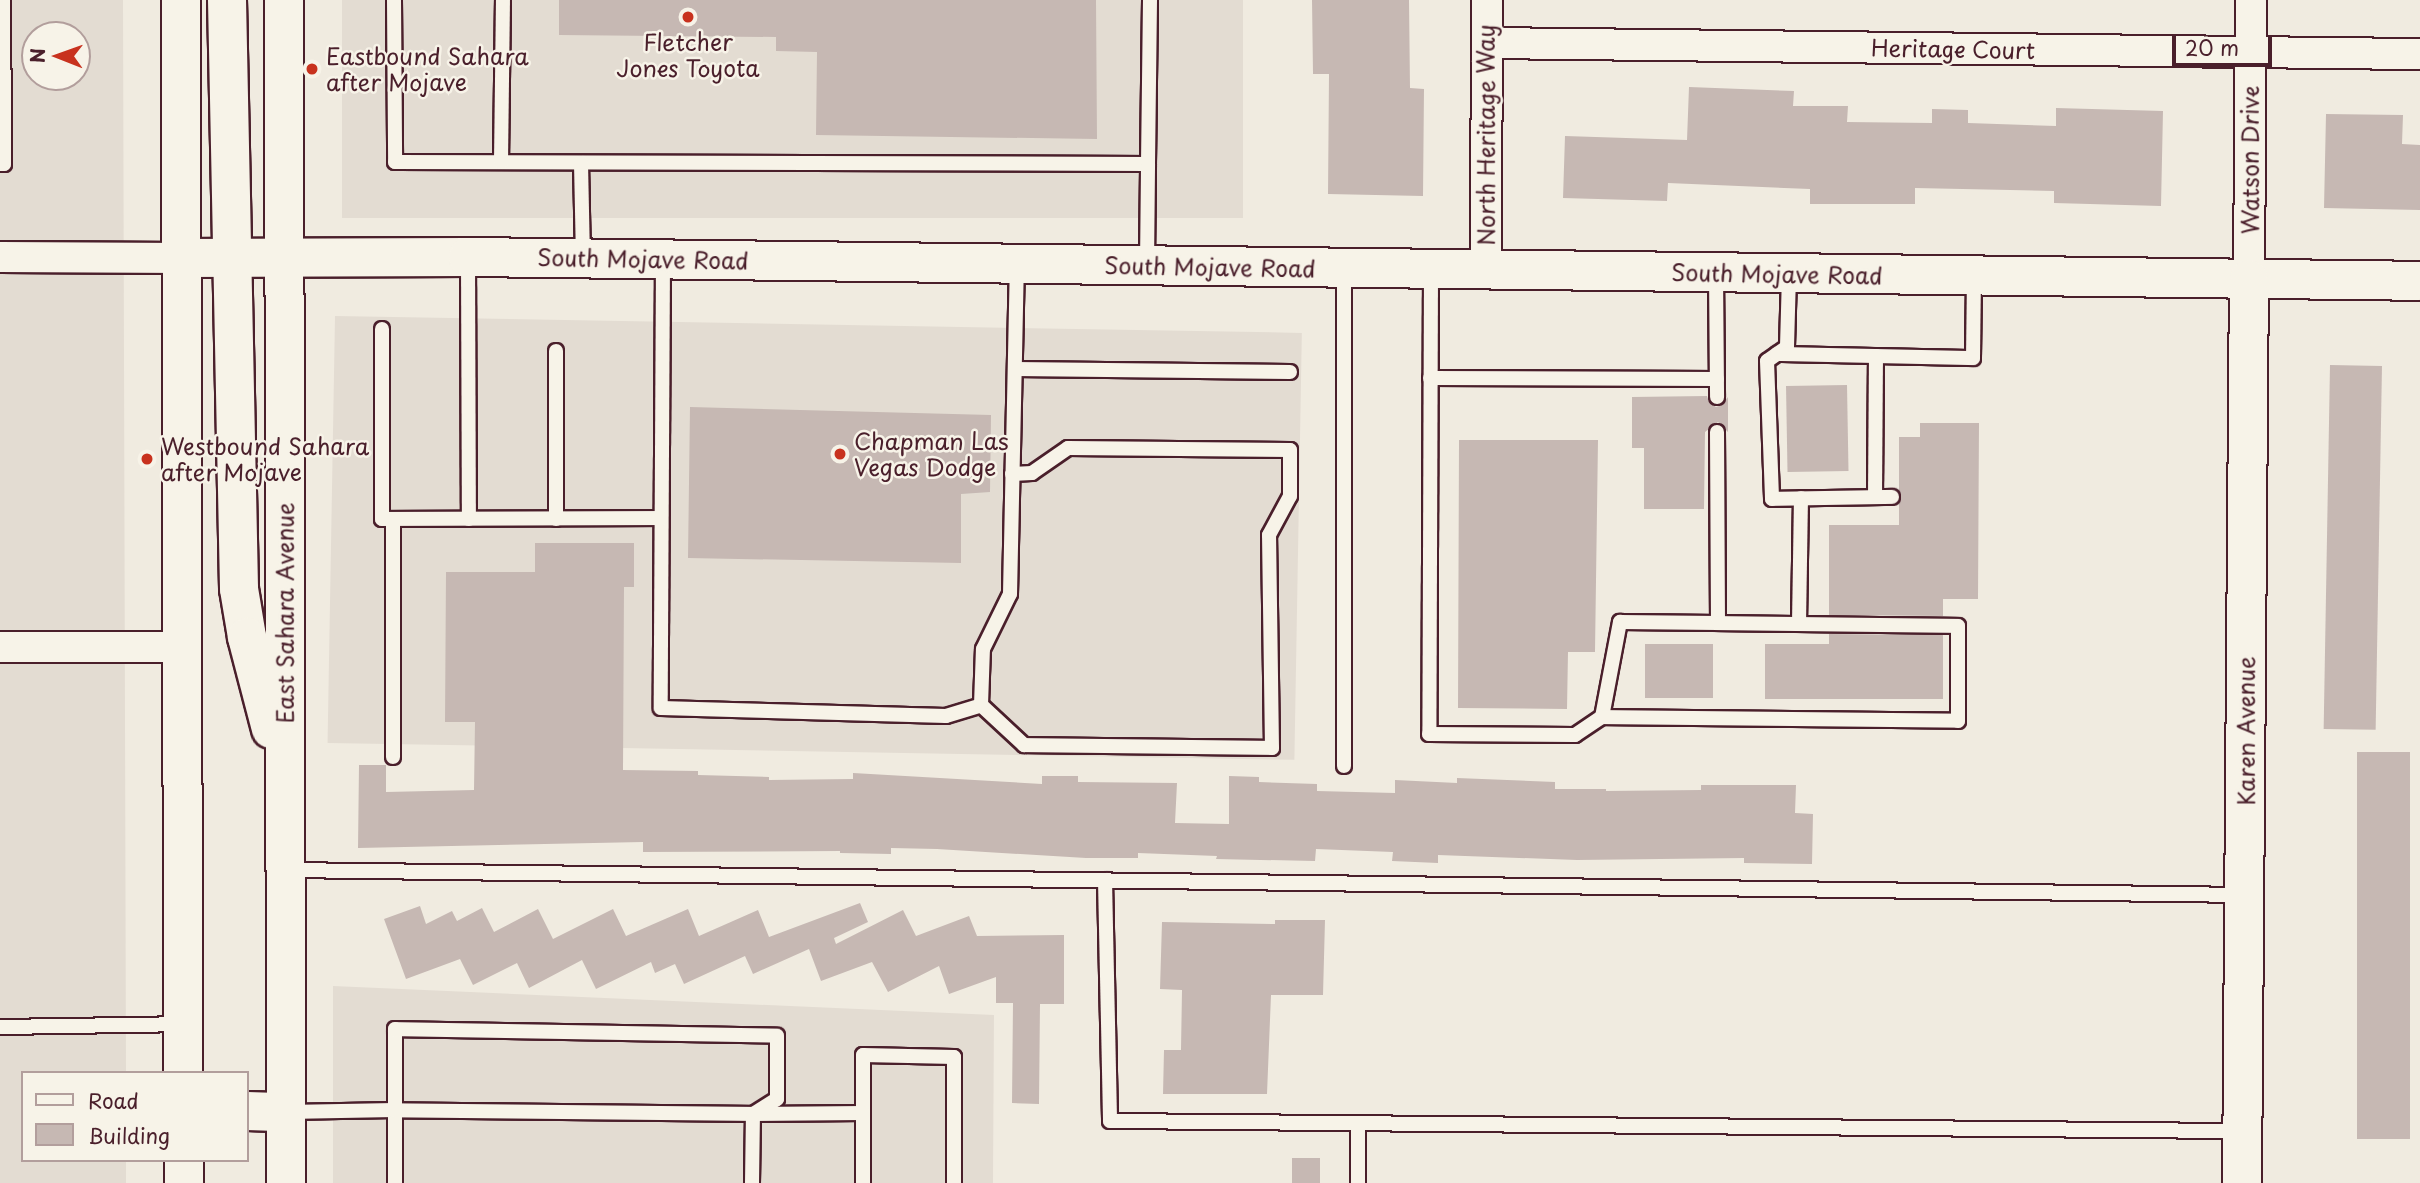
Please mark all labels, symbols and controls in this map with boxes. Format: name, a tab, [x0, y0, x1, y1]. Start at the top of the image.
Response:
marker: Fletcher Jones Toyota	[680, 9, 696, 25]
north arrow	[21, 21, 91, 91]
scale bar	[2175, 21, 2275, 65]
street label: North Heritage Way	[1472, 23, 1500, 247]
place label: Fletcher Jones Toyota	[616, 28, 760, 82]
text: 20 m	[2185, 31, 2239, 63]
street label: Heritage Court	[1869, 34, 2037, 64]
place label: Eastbound Sahara after Mojave	[326, 42, 528, 96]
text: N	[23, 48, 51, 63]
marker: Eastbound Sahara after Mojave	[304, 61, 320, 77]
street label: Watson Drive	[2236, 85, 2264, 235]
street label: South Mojave Road	[537, 243, 749, 275]
street label: South Mojave Road	[1104, 251, 1316, 283]
street label: South Mojave Road	[1671, 258, 1883, 290]
place label: Chapman Las Vegas Dodge	[854, 427, 1008, 481]
place label: Westbound Sahara after Mojave	[161, 432, 368, 486]
marker: Chapman Las Vegas Dodge	[832, 446, 848, 462]
marker: Westbound Sahara after Mojave	[139, 451, 155, 467]
street label: East Sahara Avenue	[271, 502, 299, 724]
street label: Karen Avenue	[2232, 656, 2260, 806]
legend	[21, 1071, 248, 1162]
text: Road	[88, 1084, 139, 1116]
text: Building	[88, 1119, 170, 1151]

